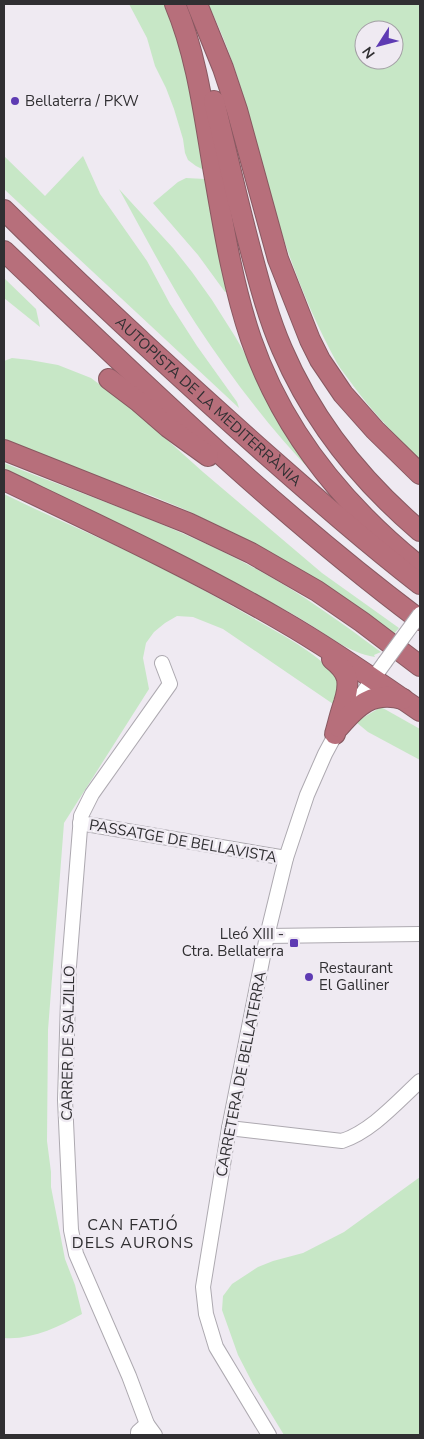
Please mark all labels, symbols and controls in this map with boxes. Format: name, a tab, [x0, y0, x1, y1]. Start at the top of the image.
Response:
north arrow	[354, 20, 404, 70]
text: N	[358, 43, 380, 62]
place label: Bellaterra / PKW	[25, 91, 139, 111]
marker: Bellaterra / PKW	[9, 95, 21, 107]
street label: AUTOPISTA DE LA MEDITERRÀNIA	[111, 312, 306, 491]
street label: PASSATGE DE BELLAVISTA	[88, 815, 278, 867]
place label: Lleó XIII - Ctra. Bellaterra	[182, 924, 284, 961]
marker: Lleó XIII - Ctra. Bellaterra	[288, 937, 300, 949]
place label: Restaurant El Galliner	[319, 958, 393, 995]
street label: CARRER DE SALZILLO	[57, 965, 79, 1121]
street label: CARRETERA DE BELLATERRA	[211, 970, 271, 1178]
marker: Restaurant El Galliner	[303, 971, 315, 983]
district label: CAN FATJÓ DELS AURONS	[72, 1214, 194, 1254]

